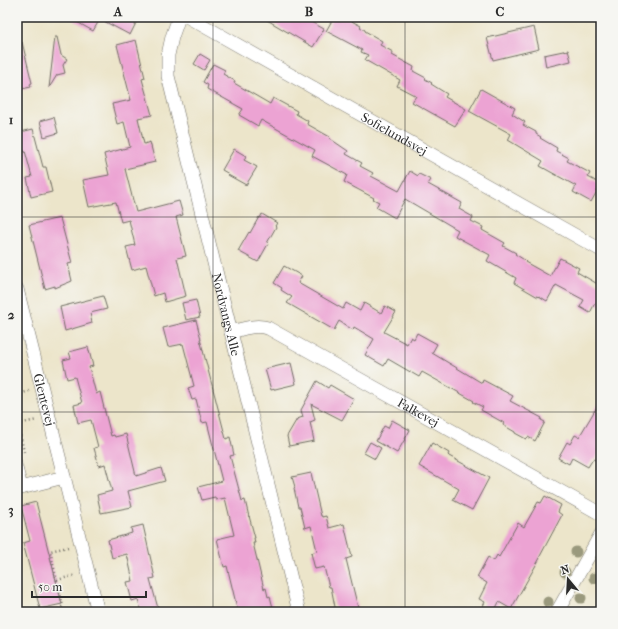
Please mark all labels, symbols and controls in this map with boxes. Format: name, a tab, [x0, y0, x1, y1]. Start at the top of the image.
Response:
text: A	[113, 4, 123, 19]
text: B	[305, 4, 314, 19]
text: C	[496, 4, 505, 19]
street label: Sofielundsvej	[359, 109, 430, 158]
text: 1	[9, 112, 14, 127]
street label: Nordvangs Alle	[209, 271, 244, 358]
text: 2	[8, 307, 15, 322]
street label: Glentevej	[30, 372, 58, 428]
street label: Falkevej	[395, 395, 442, 430]
text: 3	[8, 502, 14, 518]
north arrow	[548, 559, 588, 599]
text: N	[559, 562, 572, 577]
scale bar	[32, 573, 146, 599]
text: 50 m	[38, 580, 62, 594]

